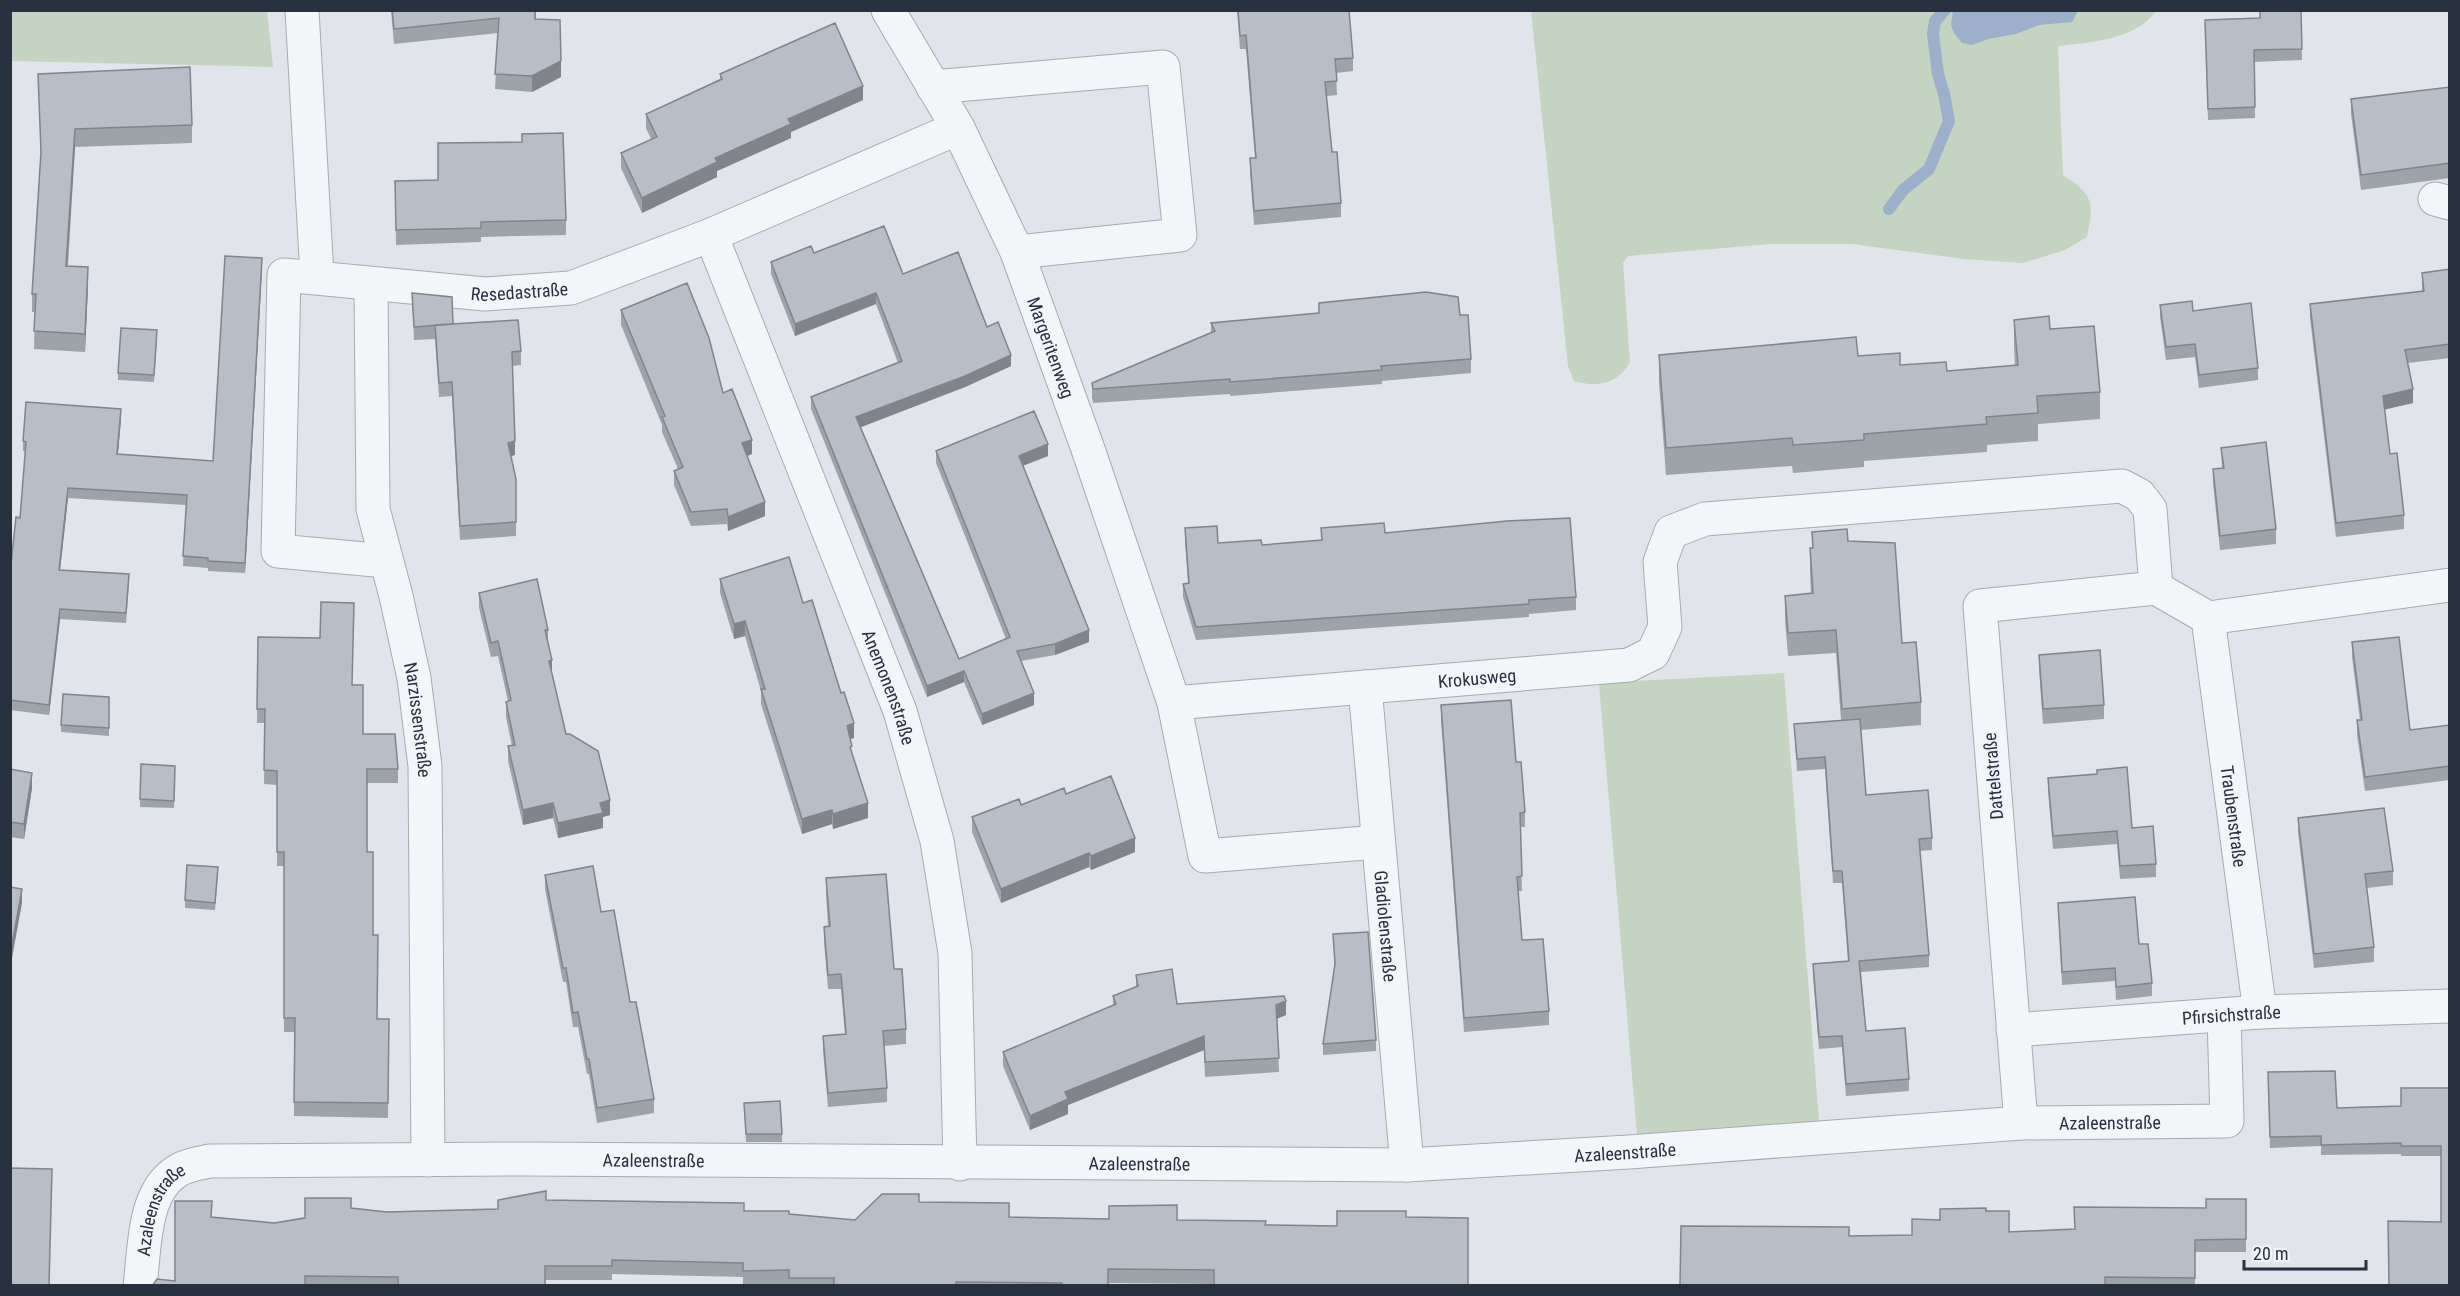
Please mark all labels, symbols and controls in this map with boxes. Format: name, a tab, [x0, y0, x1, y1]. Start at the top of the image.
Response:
street label: Resedastraße	[470, 278, 569, 305]
street label: Margeritenweg	[1024, 294, 1079, 401]
street label: Anemonenstraße	[858, 627, 920, 747]
street label: Narzissenstraße	[400, 660, 436, 777]
street label: Krokusweg	[1437, 664, 1517, 691]
street label: Dattelstraße	[1979, 732, 2007, 820]
street label: Traubenstraße	[2217, 764, 2251, 868]
street label: Gladiolenstraße	[1371, 869, 1401, 983]
street label: Pfirsichstraße	[2181, 1001, 2281, 1028]
street label: Azaleenstraße	[2059, 1111, 2161, 1133]
street label: Azaleenstraße	[1574, 1138, 1677, 1166]
street label: Azaleenstraße	[602, 1149, 704, 1171]
street label: Azaleenstraße	[1088, 1152, 1190, 1174]
street label: Azaleenstraße	[132, 1159, 188, 1257]
scale bar	[2244, 1233, 2366, 1271]
text: 20 m	[2253, 1243, 2288, 1264]

